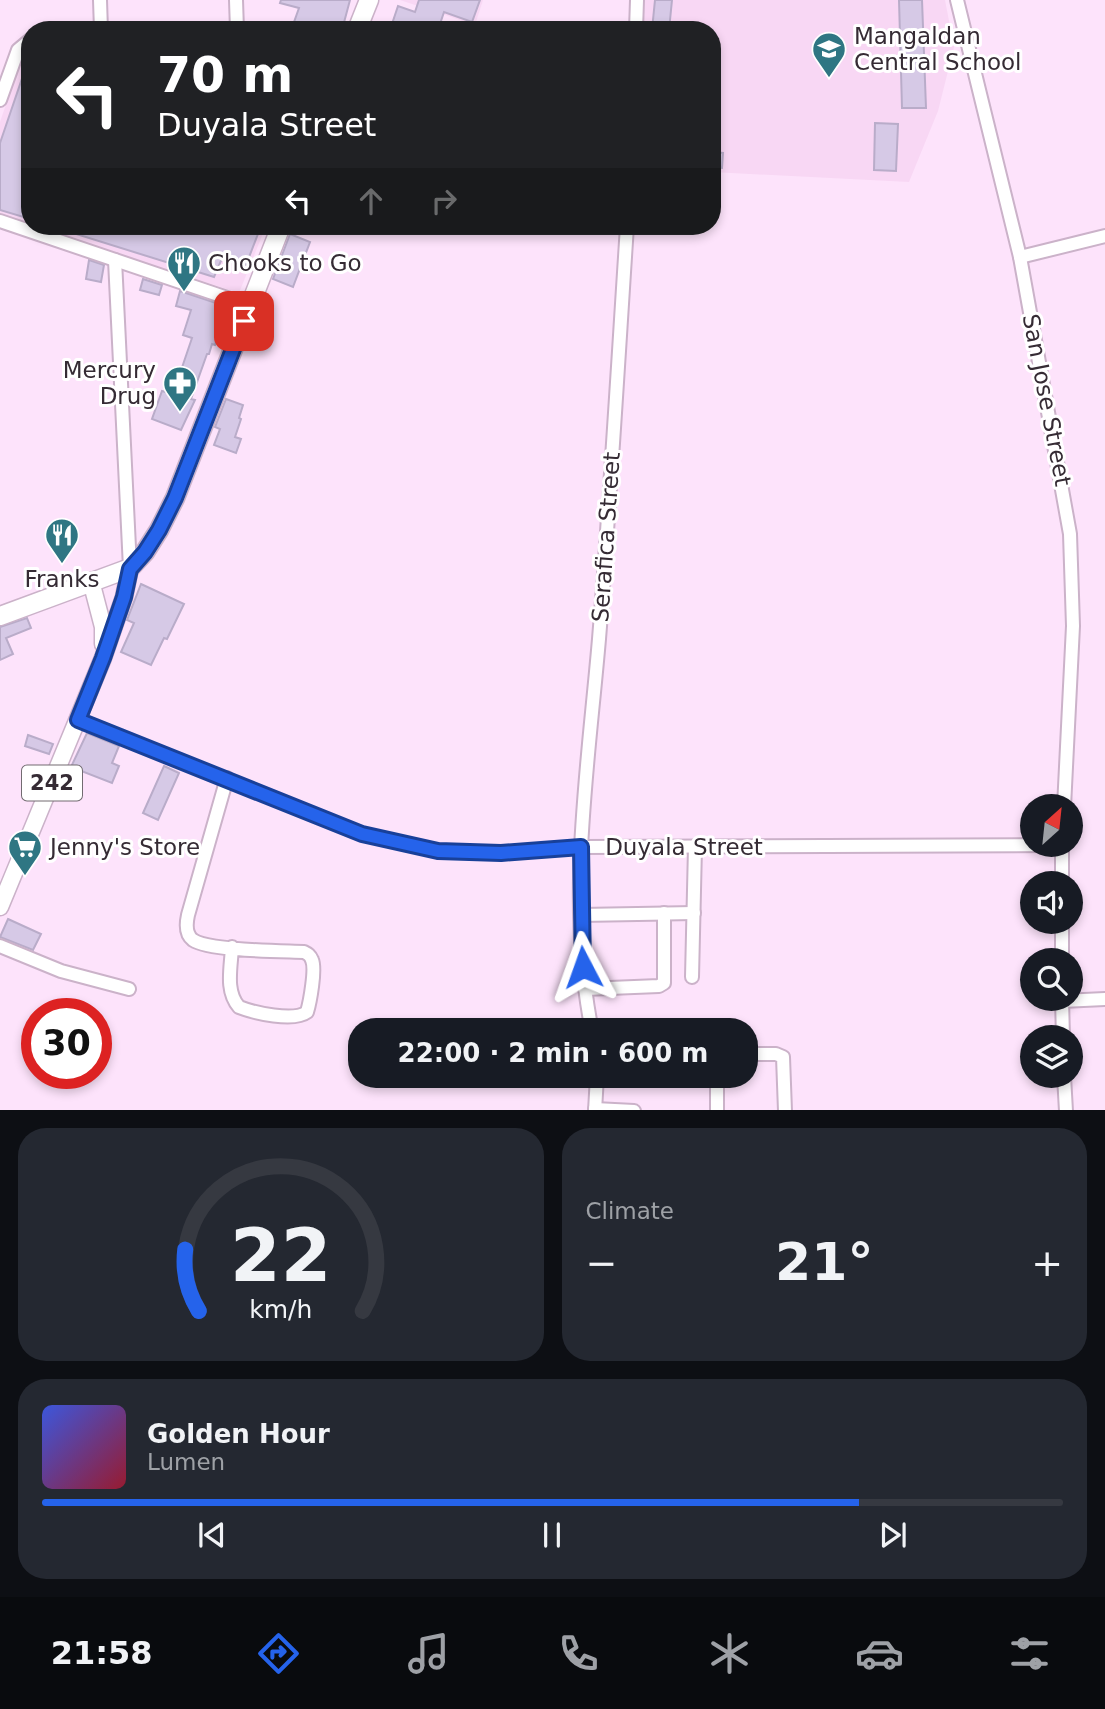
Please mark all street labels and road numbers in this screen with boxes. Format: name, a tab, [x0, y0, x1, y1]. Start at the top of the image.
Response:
street label: San Jose Street	[1018, 312, 1076, 488]
street label: Serafica Street	[587, 451, 625, 623]
road number: 242	[22, 766, 82, 800]
street label: Duyala Street	[605, 834, 763, 860]

